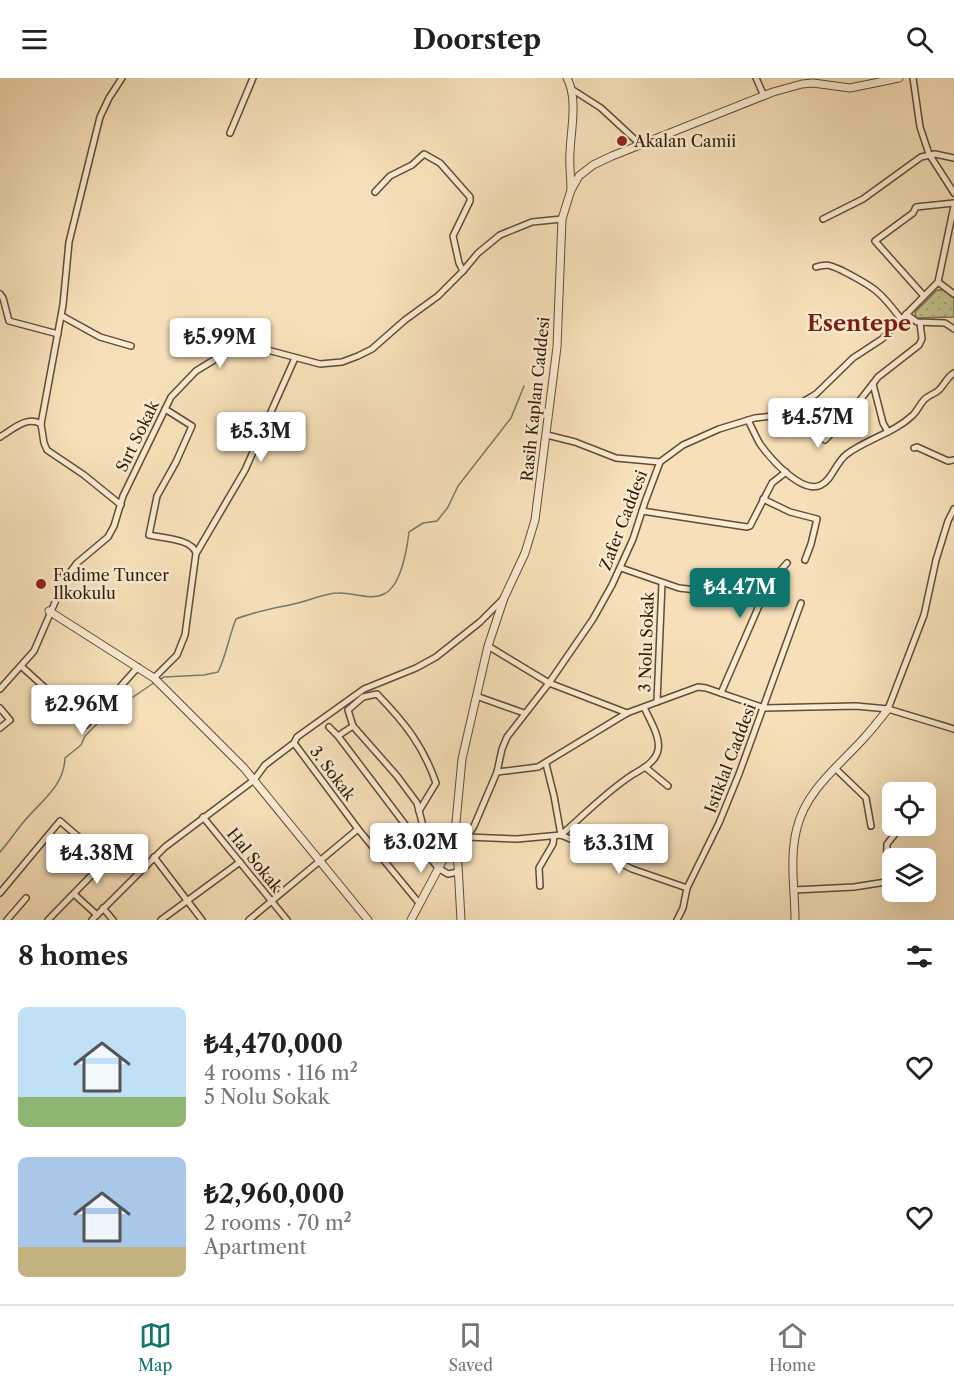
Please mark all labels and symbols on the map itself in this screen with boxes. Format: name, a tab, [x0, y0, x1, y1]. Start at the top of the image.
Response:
place label: Akalan Camii	[633, 131, 736, 151]
marker: Akalan Camii	[615, 134, 629, 148]
district label: Esentepe	[807, 310, 911, 337]
street label: Rasih Kaplan Caddesi	[516, 316, 554, 482]
pin: ₺5.99M	[171, 318, 269, 369]
street label: Sırt Sokak	[111, 396, 163, 475]
pin: ₺4.57M	[769, 398, 867, 449]
pin: ₺5.3M	[219, 412, 303, 463]
street label: Zafer Caddesi	[595, 467, 651, 573]
place label: Fadime Tuncer Ilkokulu	[53, 565, 169, 603]
pin: ₺4.47M	[691, 568, 789, 619]
marker: Fadime Tuncer Ilkokulu	[34, 577, 48, 591]
street label: 3 Nolu Sokak	[634, 591, 658, 693]
pin: ₺2.96M	[33, 685, 131, 736]
street label: Istiklal Caddesi	[700, 700, 760, 816]
street label: 3. Sokak	[306, 742, 360, 805]
pin: ₺3.02M	[372, 823, 470, 874]
street label: Hal Sokak	[223, 824, 287, 897]
pin: ₺3.31M	[570, 824, 668, 875]
pin: ₺4.38M	[48, 834, 146, 885]

